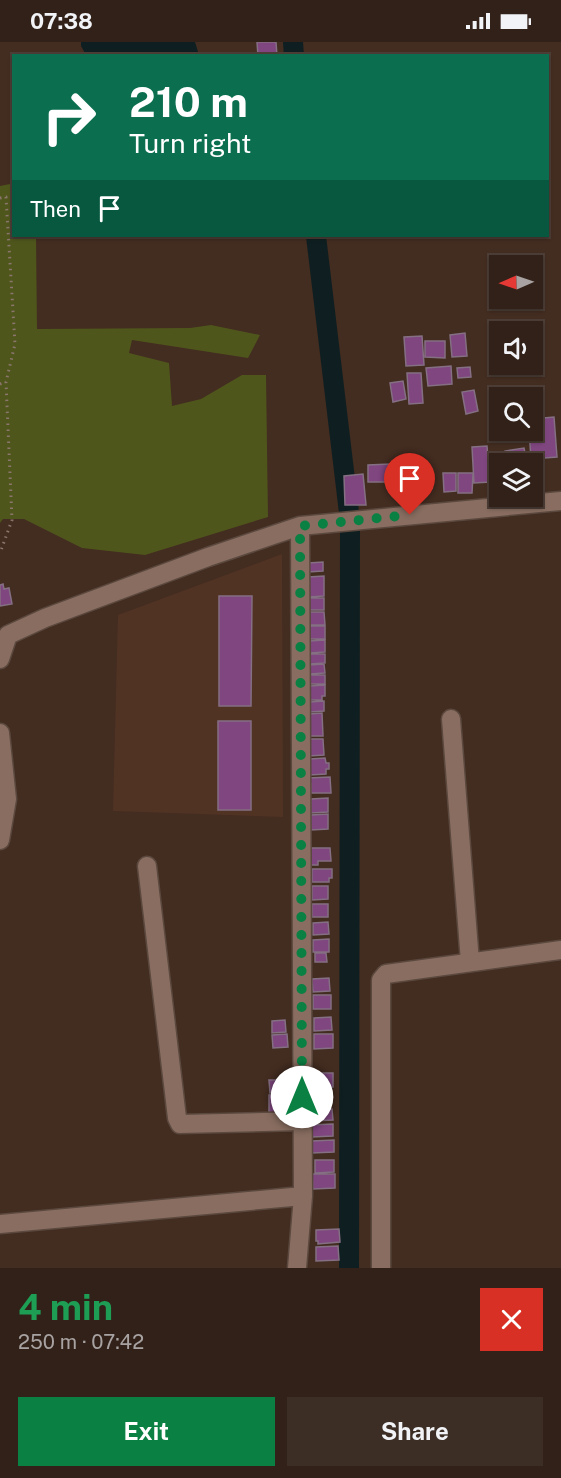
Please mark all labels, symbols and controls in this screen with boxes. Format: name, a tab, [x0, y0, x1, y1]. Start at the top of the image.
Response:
text: 07:38	[30, 8, 93, 34]
text: 210 m	[129, 77, 248, 126]
icon: right	[30, 78, 108, 156]
text: Turn right	[129, 127, 252, 159]
icon: arrive	[93, 192, 126, 225]
text: Then	[30, 196, 81, 222]
north arrow	[489, 255, 543, 309]
map controls	[489, 255, 543, 507]
button: sound	[489, 321, 543, 375]
button: search	[489, 387, 543, 441]
pin	[384, 453, 435, 515]
button: layers	[489, 453, 543, 507]
icon: arrive	[393, 462, 426, 495]
position arrow	[270, 1065, 334, 1129]
text: 4 min	[18, 1286, 113, 1328]
button: close	[480, 1288, 543, 1351]
text: 250 m · 07:42	[18, 1330, 144, 1354]
button: Exit	[18, 1397, 275, 1466]
button: Share	[287, 1397, 543, 1466]

